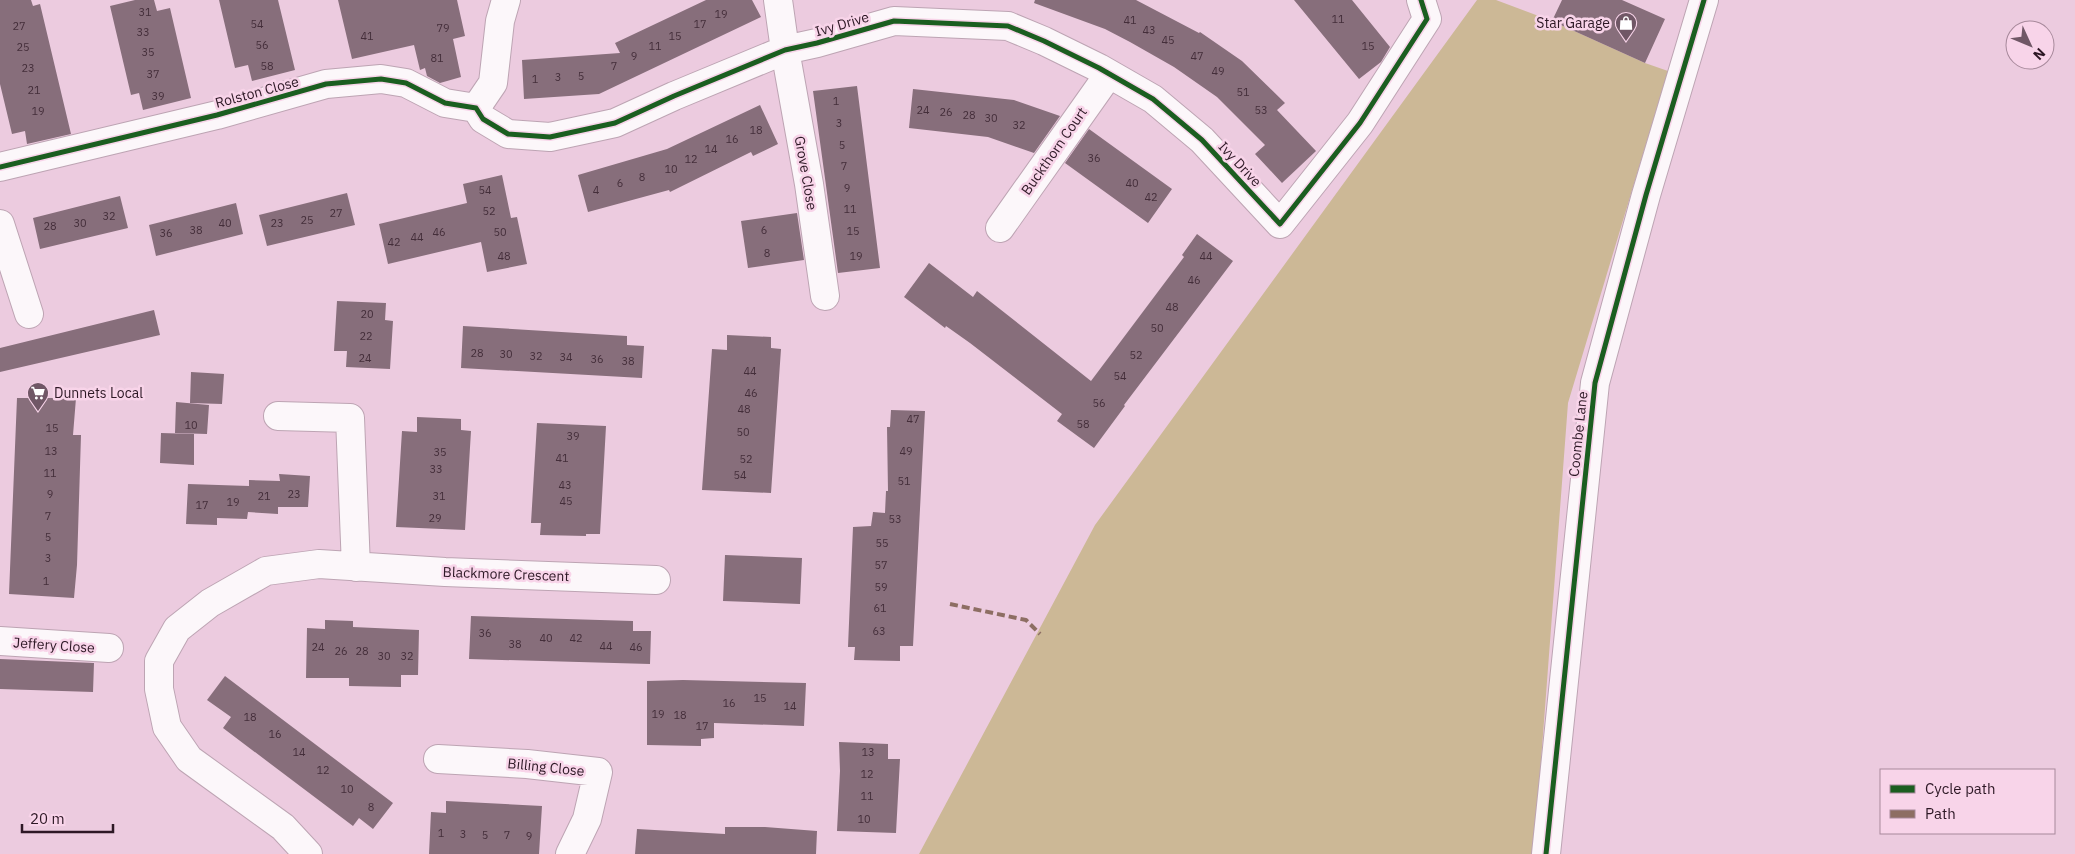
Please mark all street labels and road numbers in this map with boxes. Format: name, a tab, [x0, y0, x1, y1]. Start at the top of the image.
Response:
street label: Ivy Drive	[813, 8, 871, 40]
street label: Rolston Close	[213, 72, 301, 112]
street label: Buckthorn Court	[1017, 104, 1091, 198]
street label: Grove Close	[791, 134, 821, 212]
street label: Ivy Drive	[1215, 138, 1266, 191]
street label: Coombe Lane	[1565, 390, 1591, 478]
street label: Blackmore Crescent	[442, 563, 570, 585]
street label: Jeffery Close	[12, 633, 96, 657]
street label: Billing Close	[507, 754, 586, 780]

